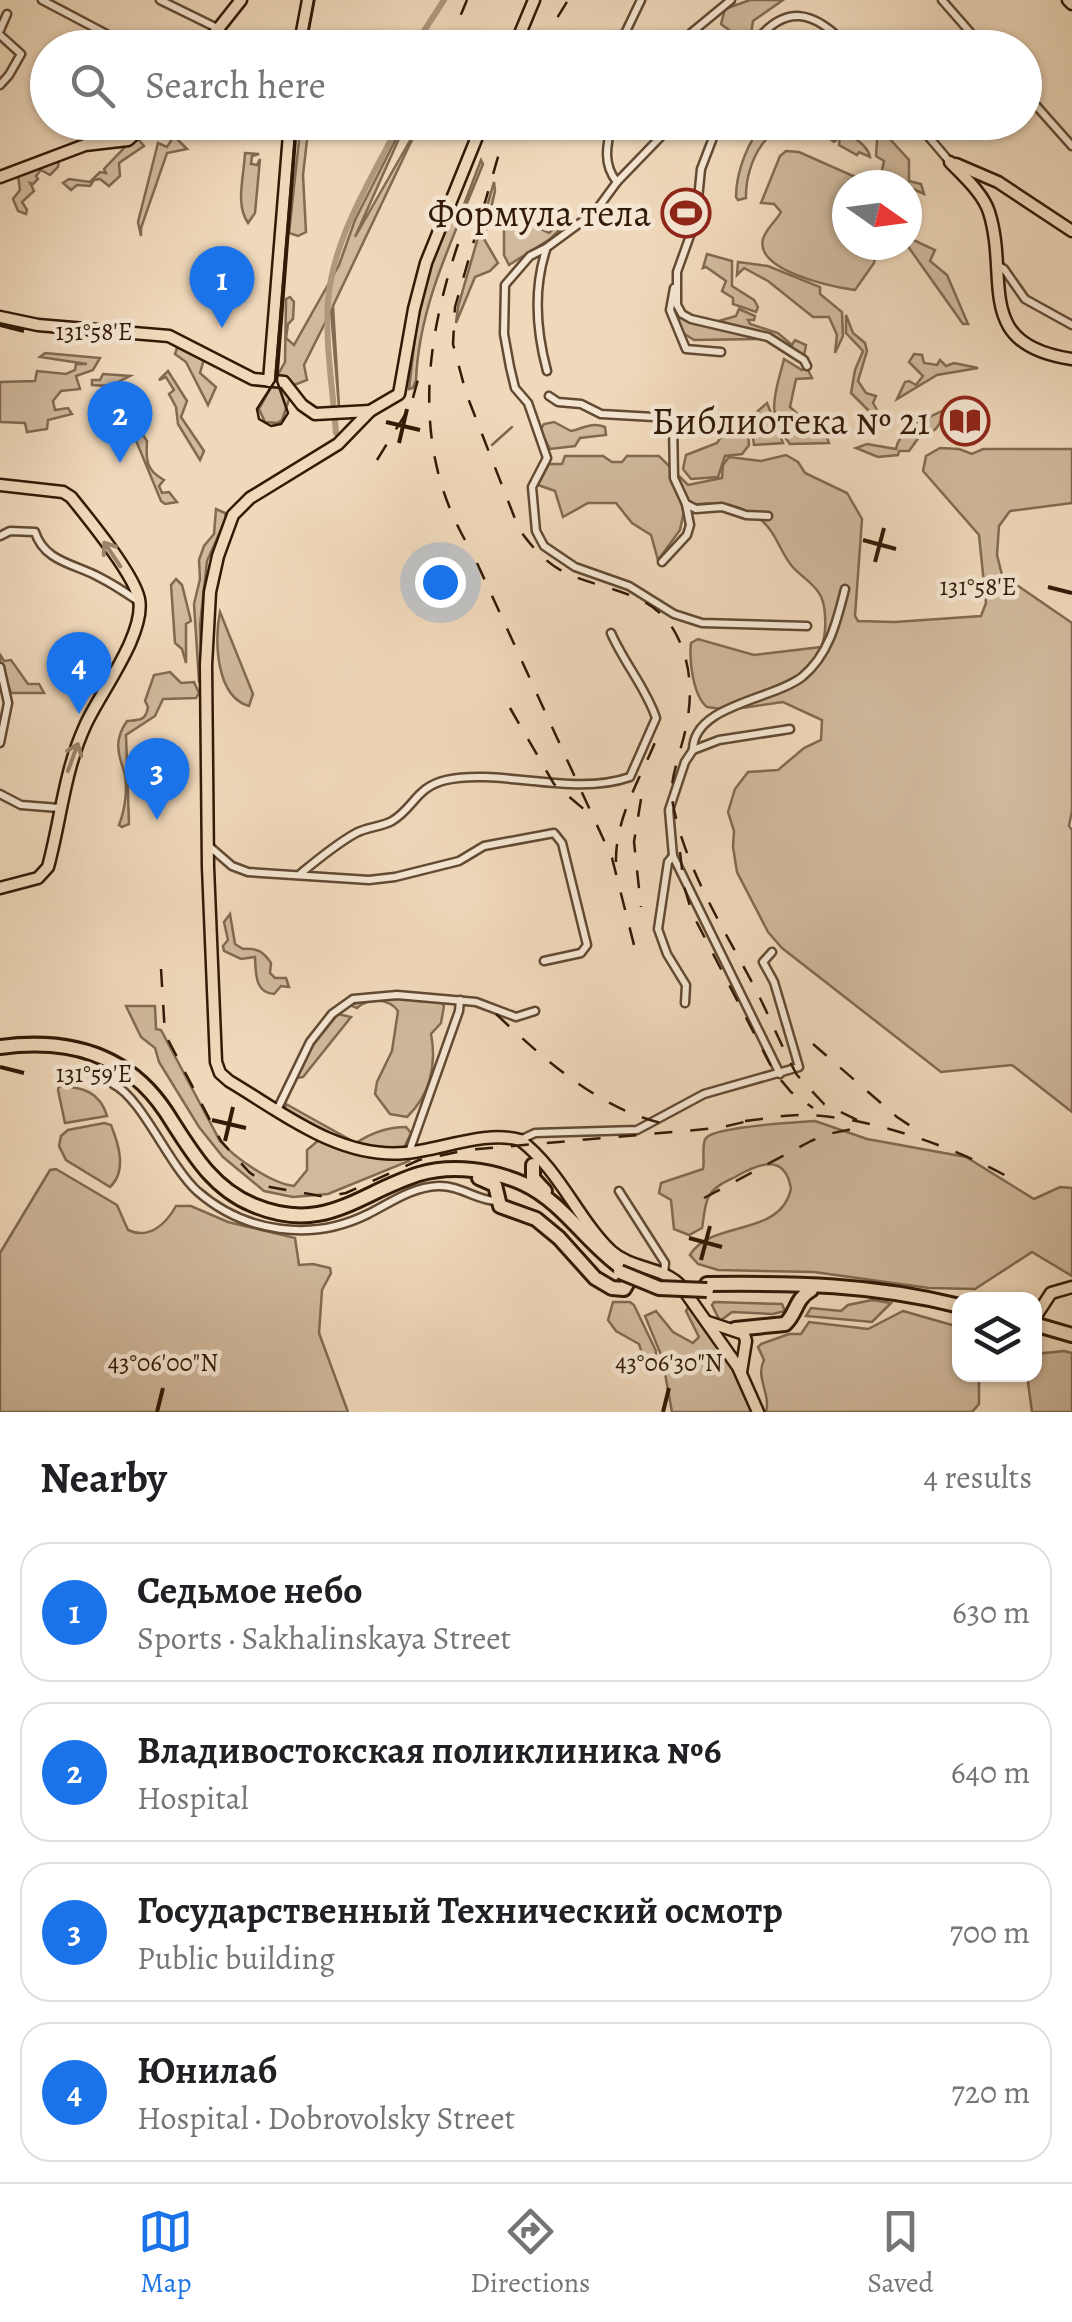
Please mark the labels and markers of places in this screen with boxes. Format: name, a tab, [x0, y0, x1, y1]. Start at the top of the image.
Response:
place label: Формула тела	[428, 187, 651, 239]
sports icon: Формула тела	[660, 187, 712, 239]
pin: 1	[190, 245, 254, 328]
pin: 2	[88, 380, 152, 463]
place label: Библиотека № 21	[652, 395, 930, 447]
library icon: Библиотека № 21	[939, 395, 991, 447]
pin: 4	[46, 632, 112, 714]
pin: 3	[124, 738, 190, 820]

